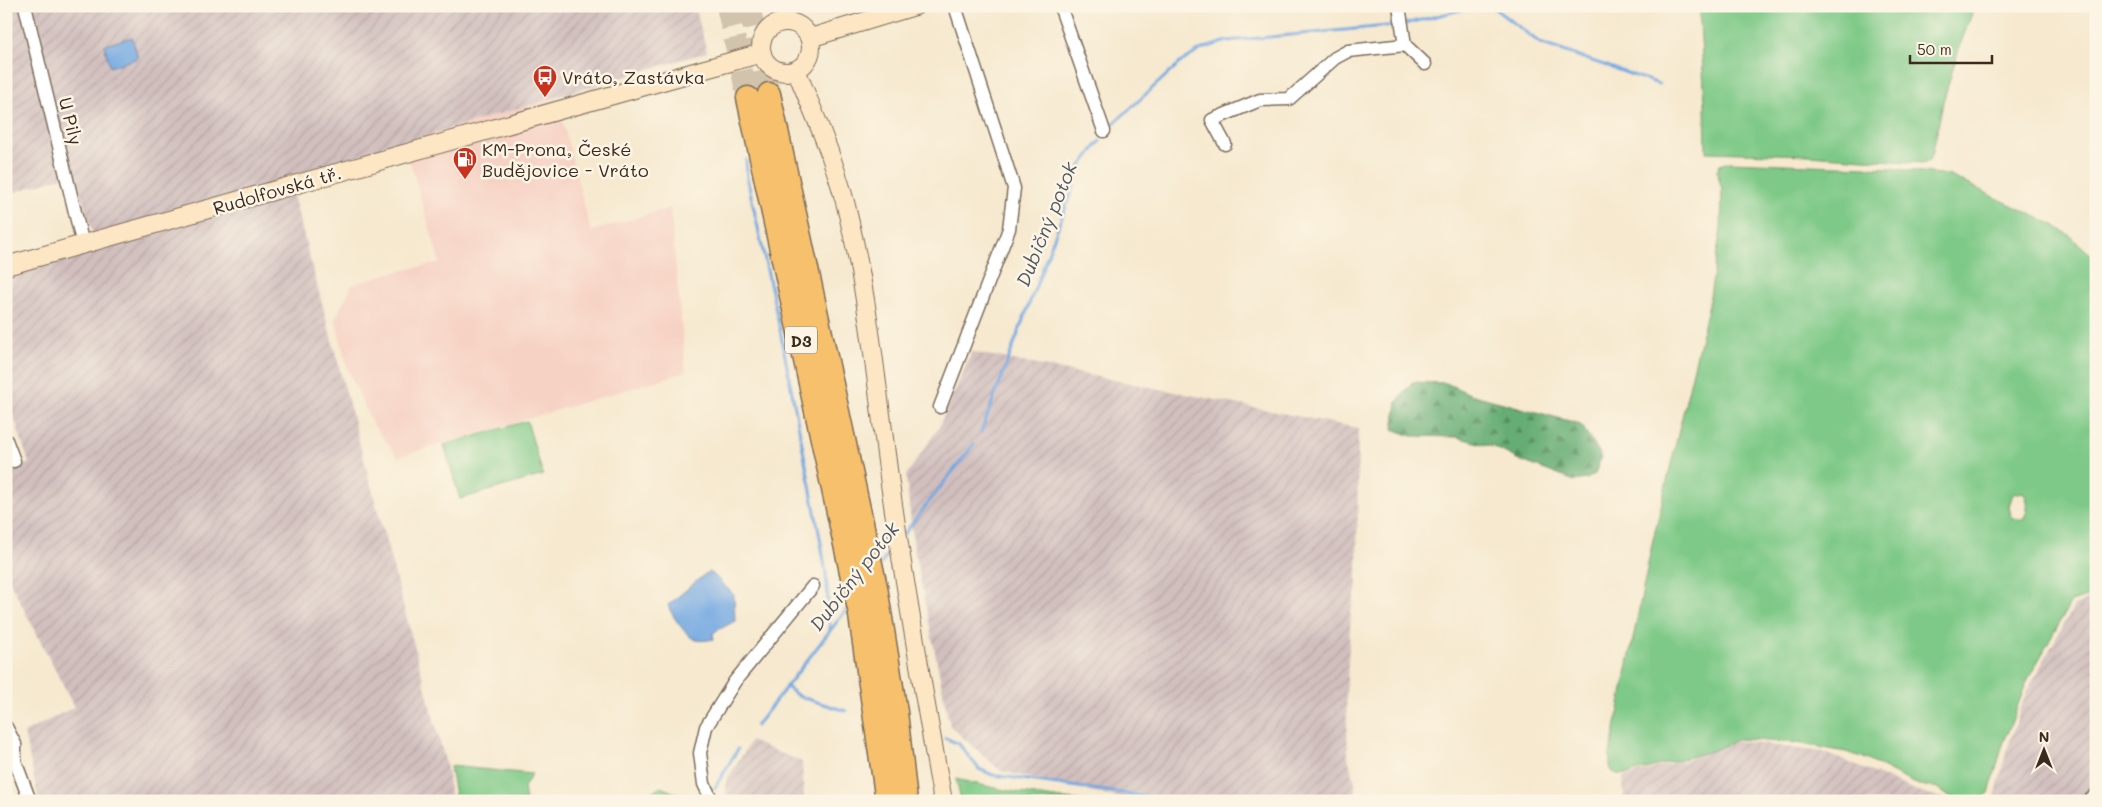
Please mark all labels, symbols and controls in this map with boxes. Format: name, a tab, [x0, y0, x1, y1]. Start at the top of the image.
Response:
scale bar	[1910, 32, 1992, 64]
text: 50 m	[1917, 39, 1952, 59]
bus stop icon: Vráto, Zastávka	[532, 64, 558, 98]
place label: Vráto, Zastávka	[562, 65, 705, 89]
street label: U Pily	[54, 95, 88, 147]
place label: KM-Prona, České Budějovice - Vráto	[482, 137, 649, 182]
fuel station icon: KM-Prona, České Budějovice - Vráto	[452, 146, 478, 180]
water label: Dubičný potok	[1010, 157, 1083, 290]
street label: Rudolfovská tř.	[210, 160, 344, 220]
road number: D3	[785, 326, 817, 354]
water label: Dubičný potok	[804, 516, 905, 636]
north arrow	[2020, 724, 2070, 774]
text: N	[2039, 727, 2049, 746]

